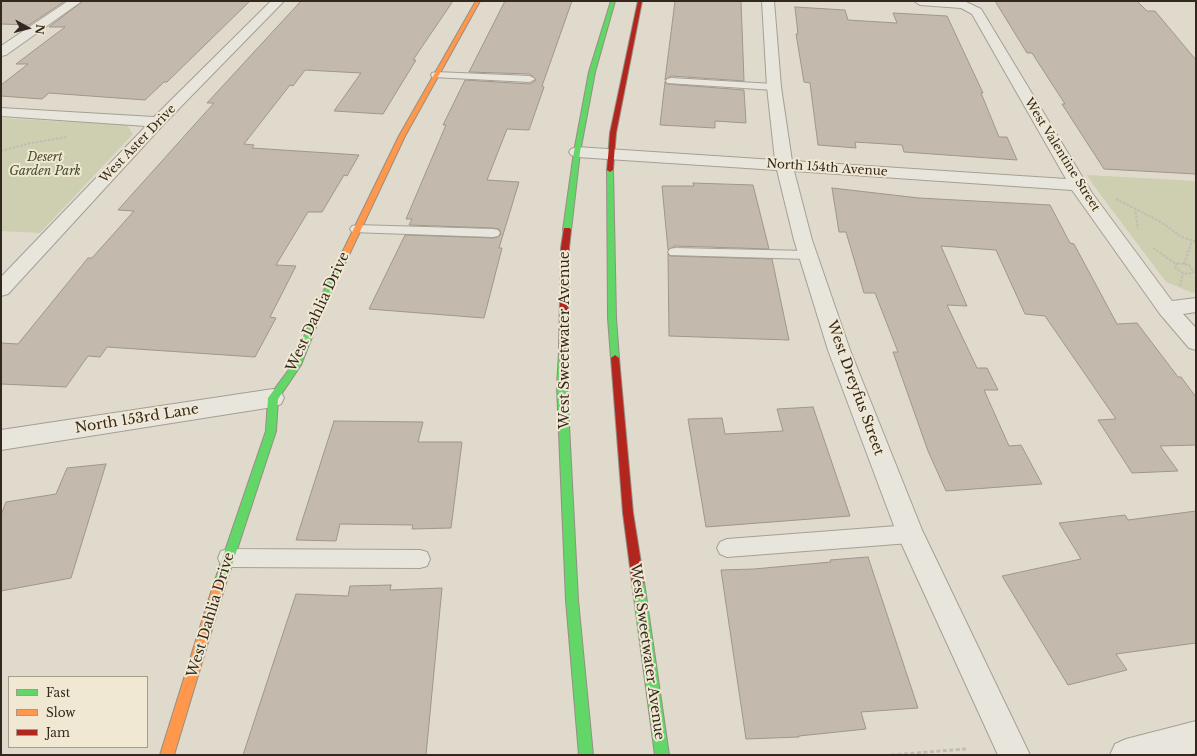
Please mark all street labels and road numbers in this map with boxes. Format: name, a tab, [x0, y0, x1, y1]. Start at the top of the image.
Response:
street label: West Valentine Street	[1021, 96, 1103, 214]
street label: West Aster Drive	[97, 102, 179, 186]
street label: North 154th Avenue	[766, 157, 888, 179]
street label: West Dahlia Drive	[283, 250, 353, 374]
street label: West Sweetwater Avenue	[557, 251, 573, 429]
street label: West Dreyfus Street	[823, 318, 887, 458]
street label: North 153rd Lane	[74, 401, 200, 437]
street label: West Dahlia Drive	[184, 550, 238, 680]
street label: West Sweetwater Avenue	[626, 563, 668, 741]

